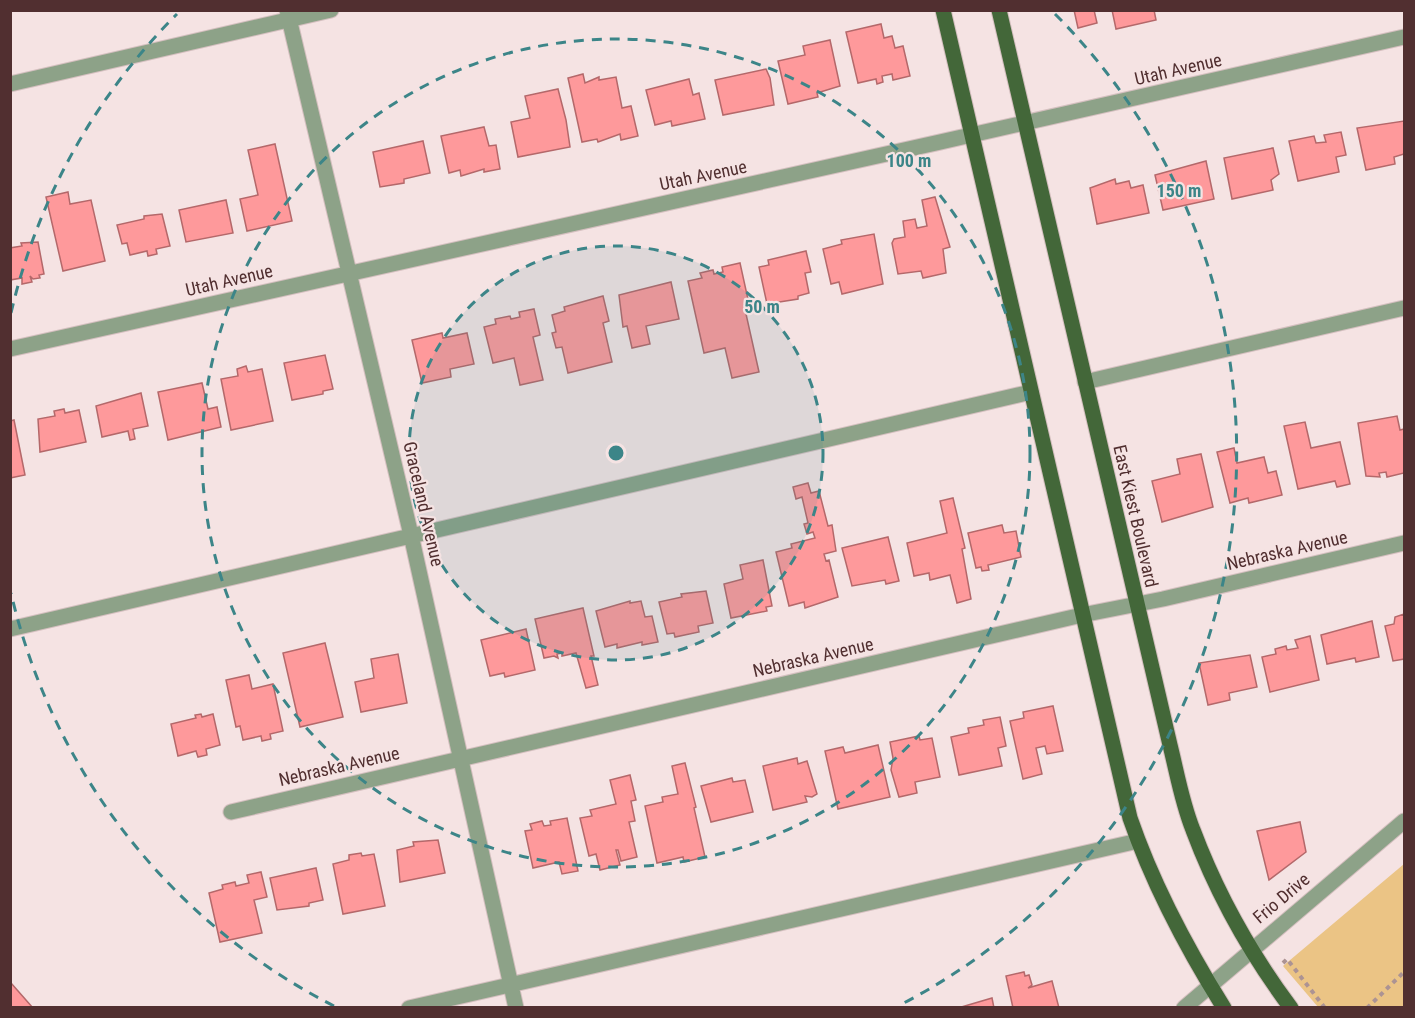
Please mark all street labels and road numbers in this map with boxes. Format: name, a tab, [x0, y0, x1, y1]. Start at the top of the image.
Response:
street label: Utah Avenue	[1132, 49, 1224, 89]
street label: Utah Avenue	[657, 156, 749, 194]
street label: Utah Avenue	[183, 260, 275, 300]
street label: Graceland Avenue	[399, 440, 449, 568]
street label: East Kiest Boulevard	[1109, 443, 1163, 589]
street label: Nebraska Avenue	[1225, 526, 1349, 574]
street label: Nebraska Avenue	[751, 633, 875, 681]
street label: Nebraska Avenue	[277, 742, 401, 790]
street label: Frio Drive	[1249, 868, 1313, 928]

